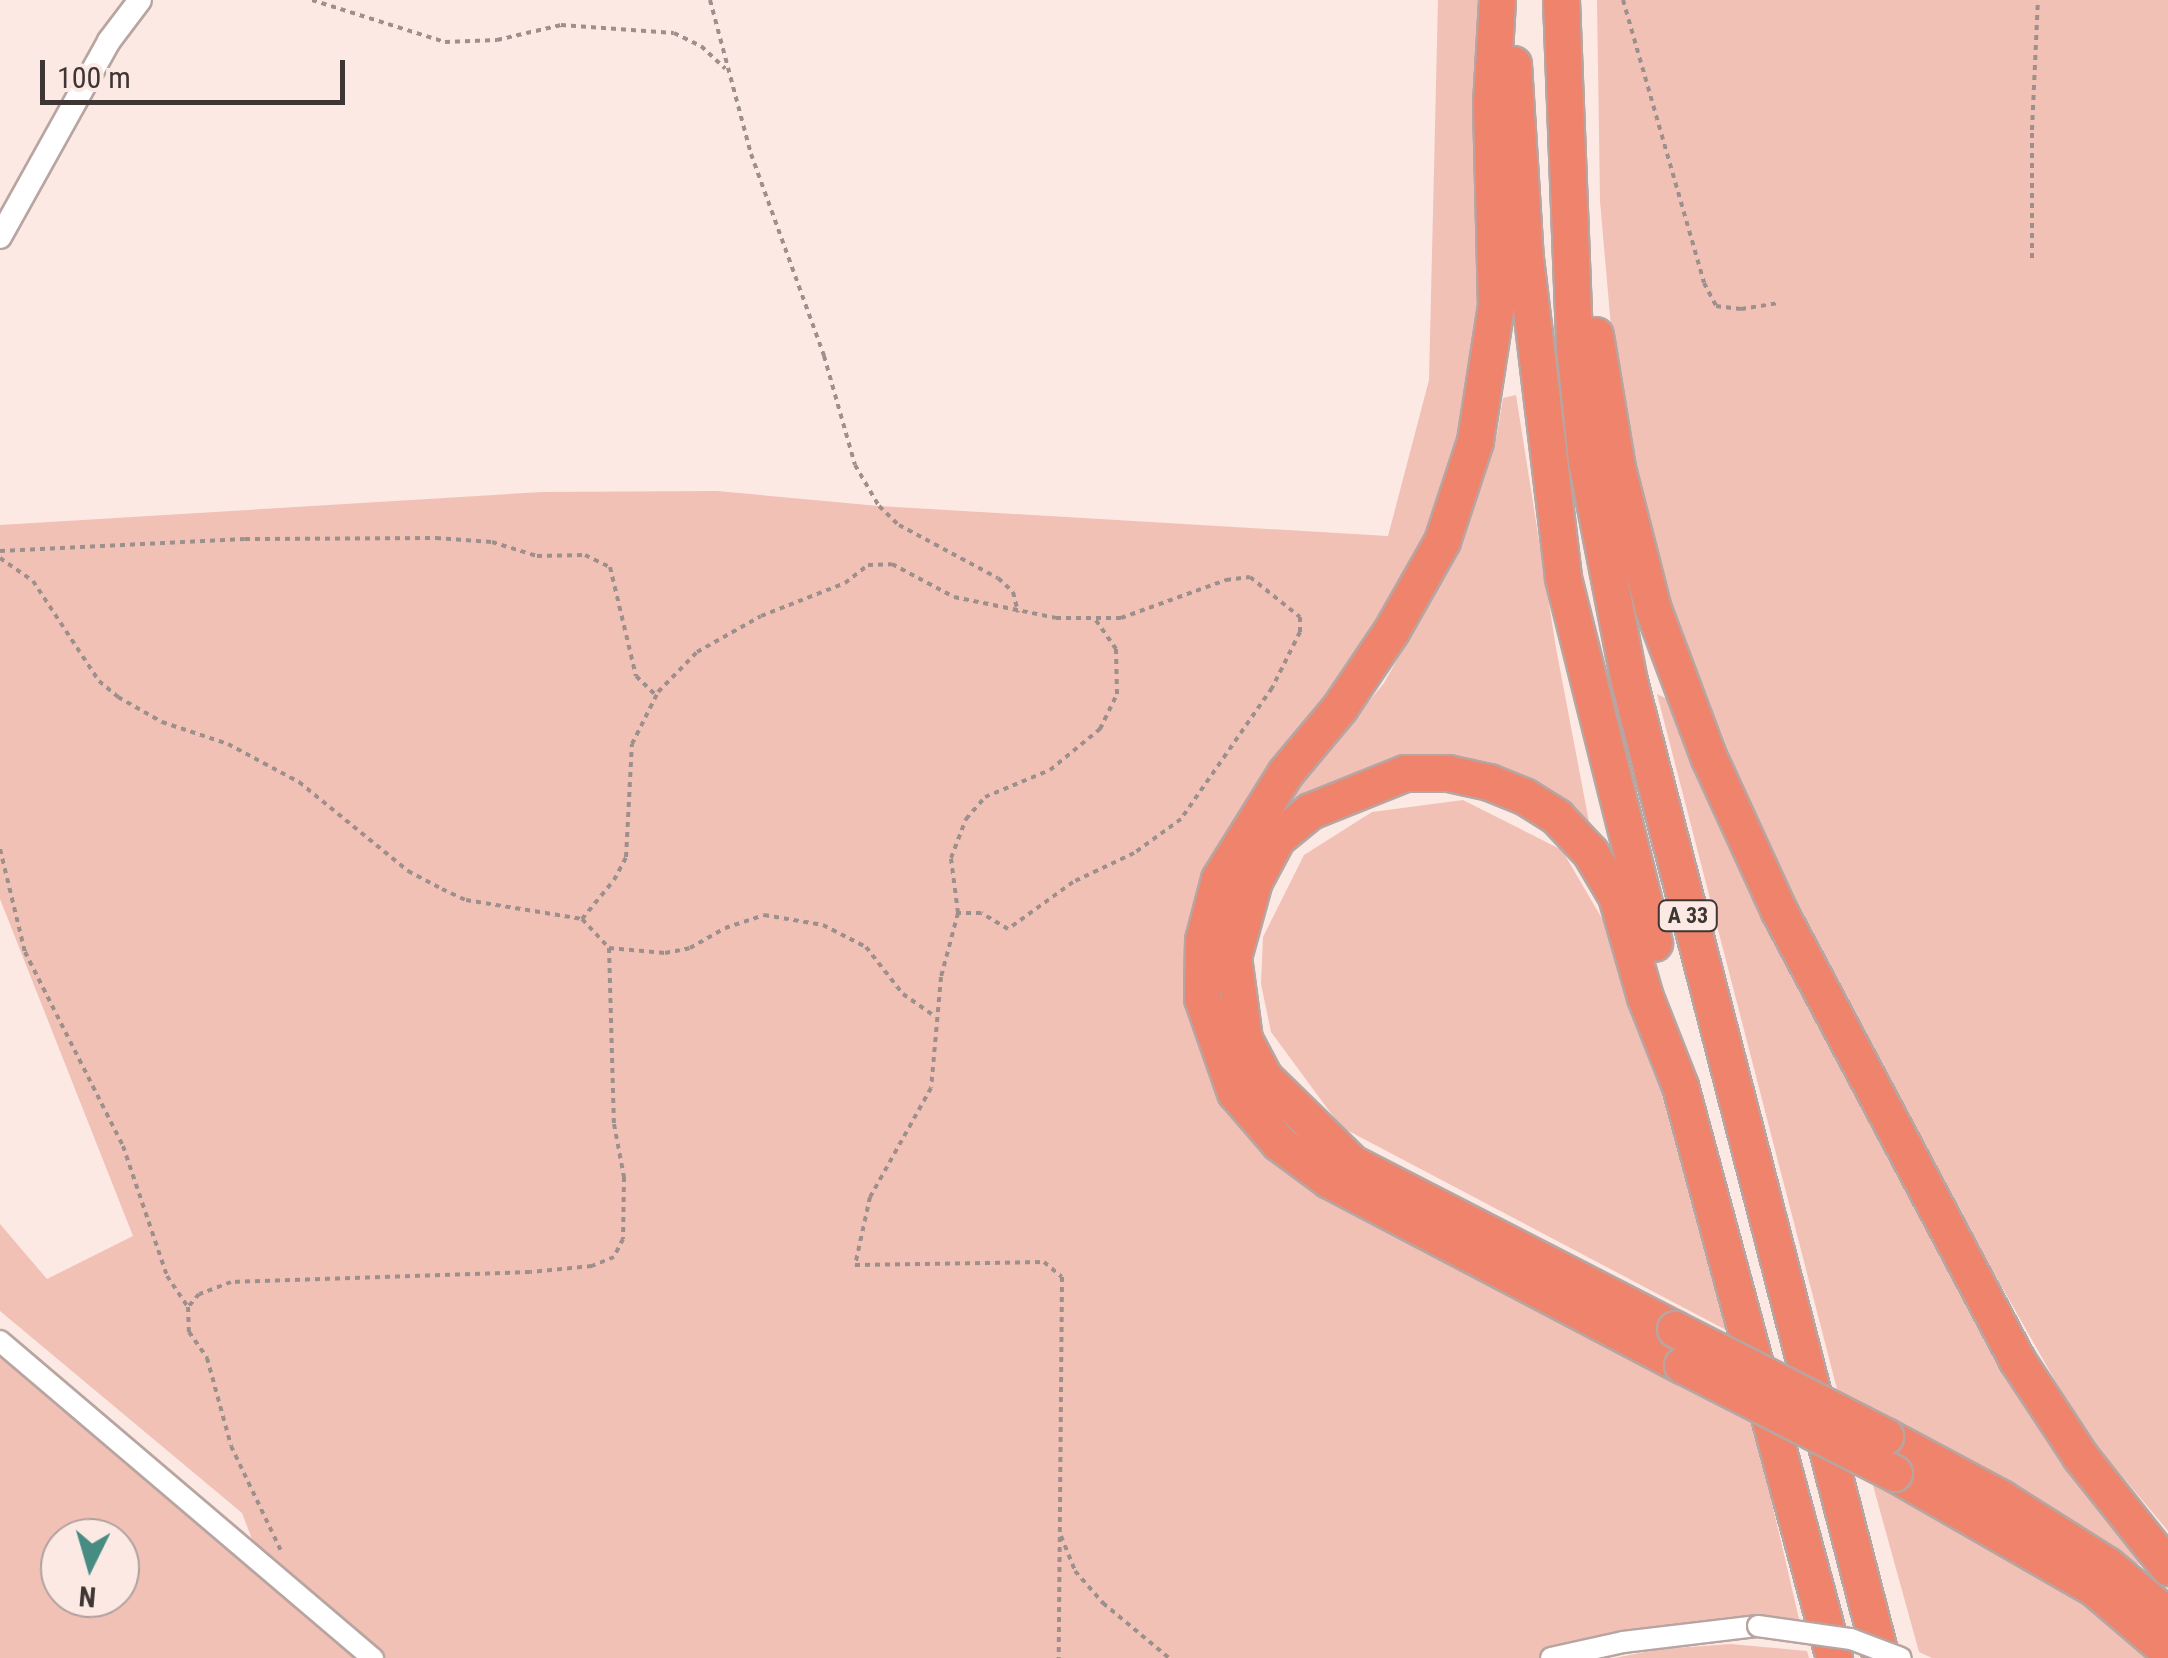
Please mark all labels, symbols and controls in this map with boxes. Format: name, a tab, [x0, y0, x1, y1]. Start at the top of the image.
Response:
scale bar	[45, 40, 350, 102]
text: 100 m	[57, 60, 131, 95]
road number: A 33	[1656, 899, 1720, 933]
north arrow	[40, 1518, 140, 1618]
text: N	[78, 1579, 97, 1614]

